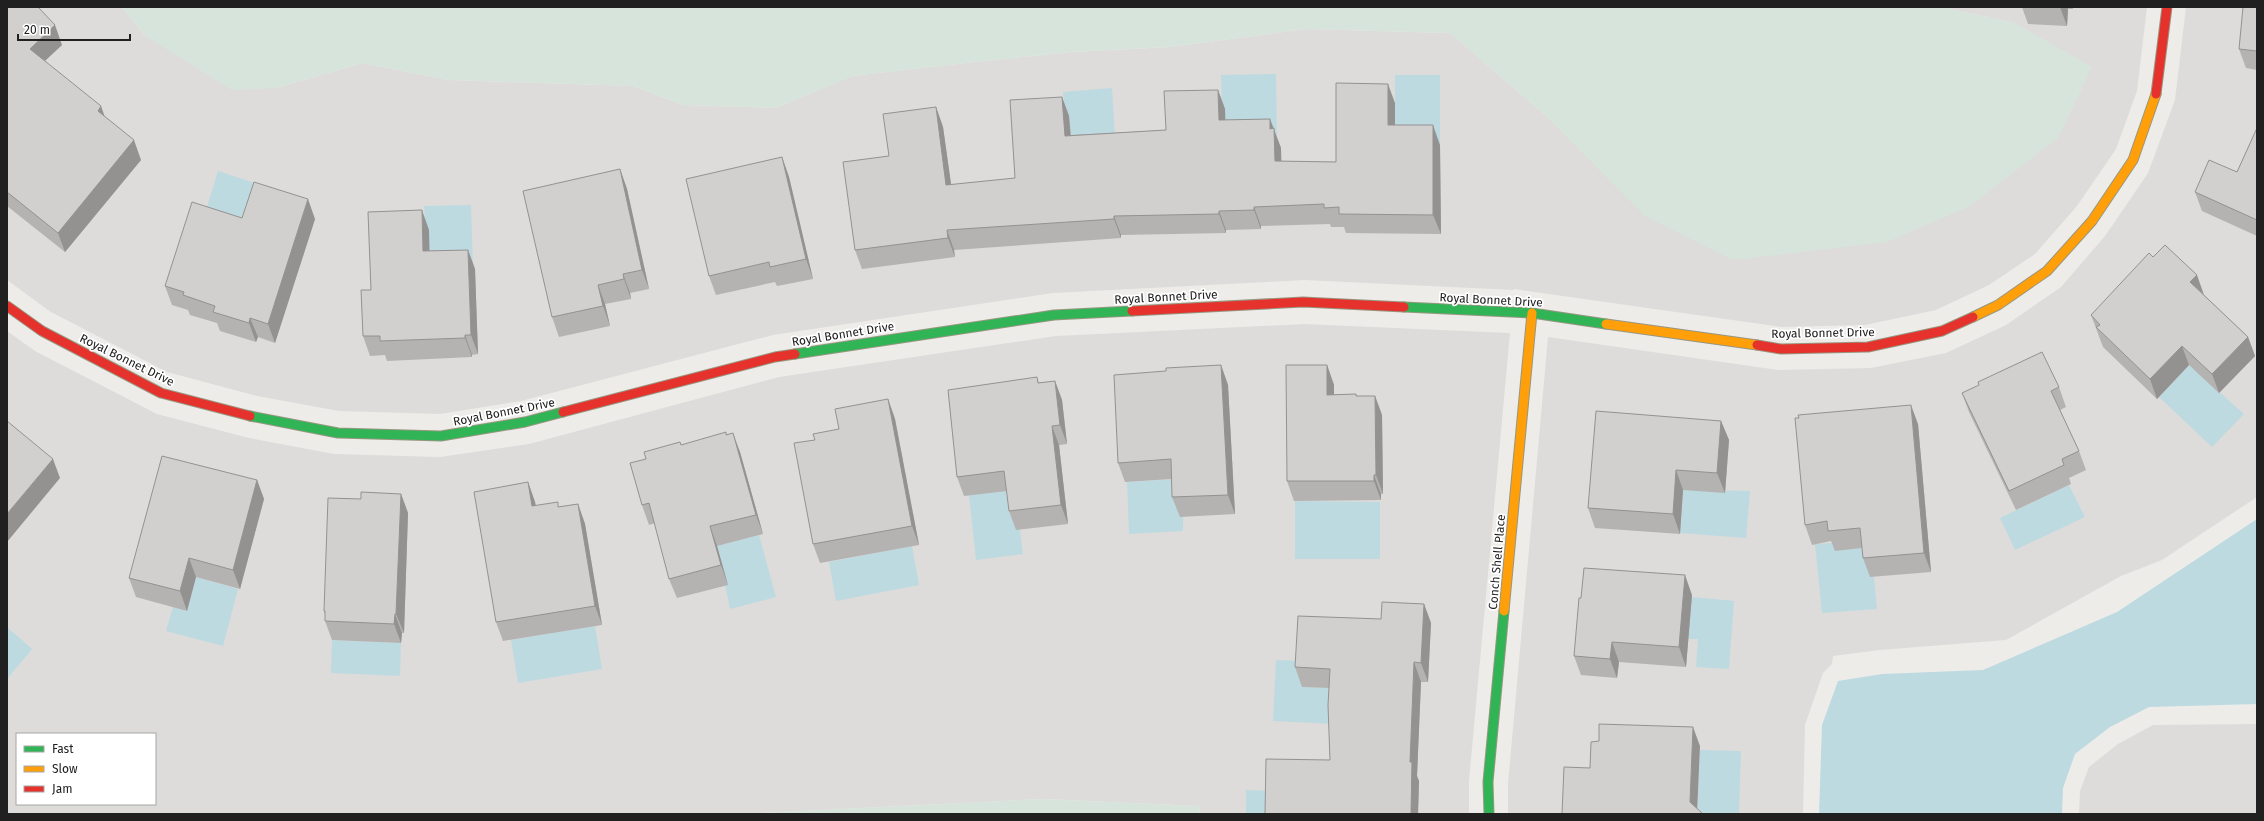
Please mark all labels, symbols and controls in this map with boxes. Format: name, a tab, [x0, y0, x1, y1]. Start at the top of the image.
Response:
scale bar	[18, 16, 130, 42]
text: 20 m	[24, 23, 50, 37]
street label: Royal Bonnet Drive	[1114, 287, 1218, 307]
street label: Royal Bonnet Drive	[1439, 290, 1543, 310]
street label: Royal Bonnet Drive	[791, 319, 895, 349]
street label: Royal Bonnet Drive	[1771, 325, 1875, 341]
street label: Royal Bonnet Drive	[77, 331, 177, 389]
street label: Royal Bonnet Drive	[452, 395, 556, 429]
street label: Conch Shell Place	[1486, 514, 1508, 610]
legend	[16, 733, 156, 805]
text: Fast	[52, 742, 74, 756]
text: Slow	[52, 762, 78, 776]
text: Jam	[52, 782, 72, 796]

